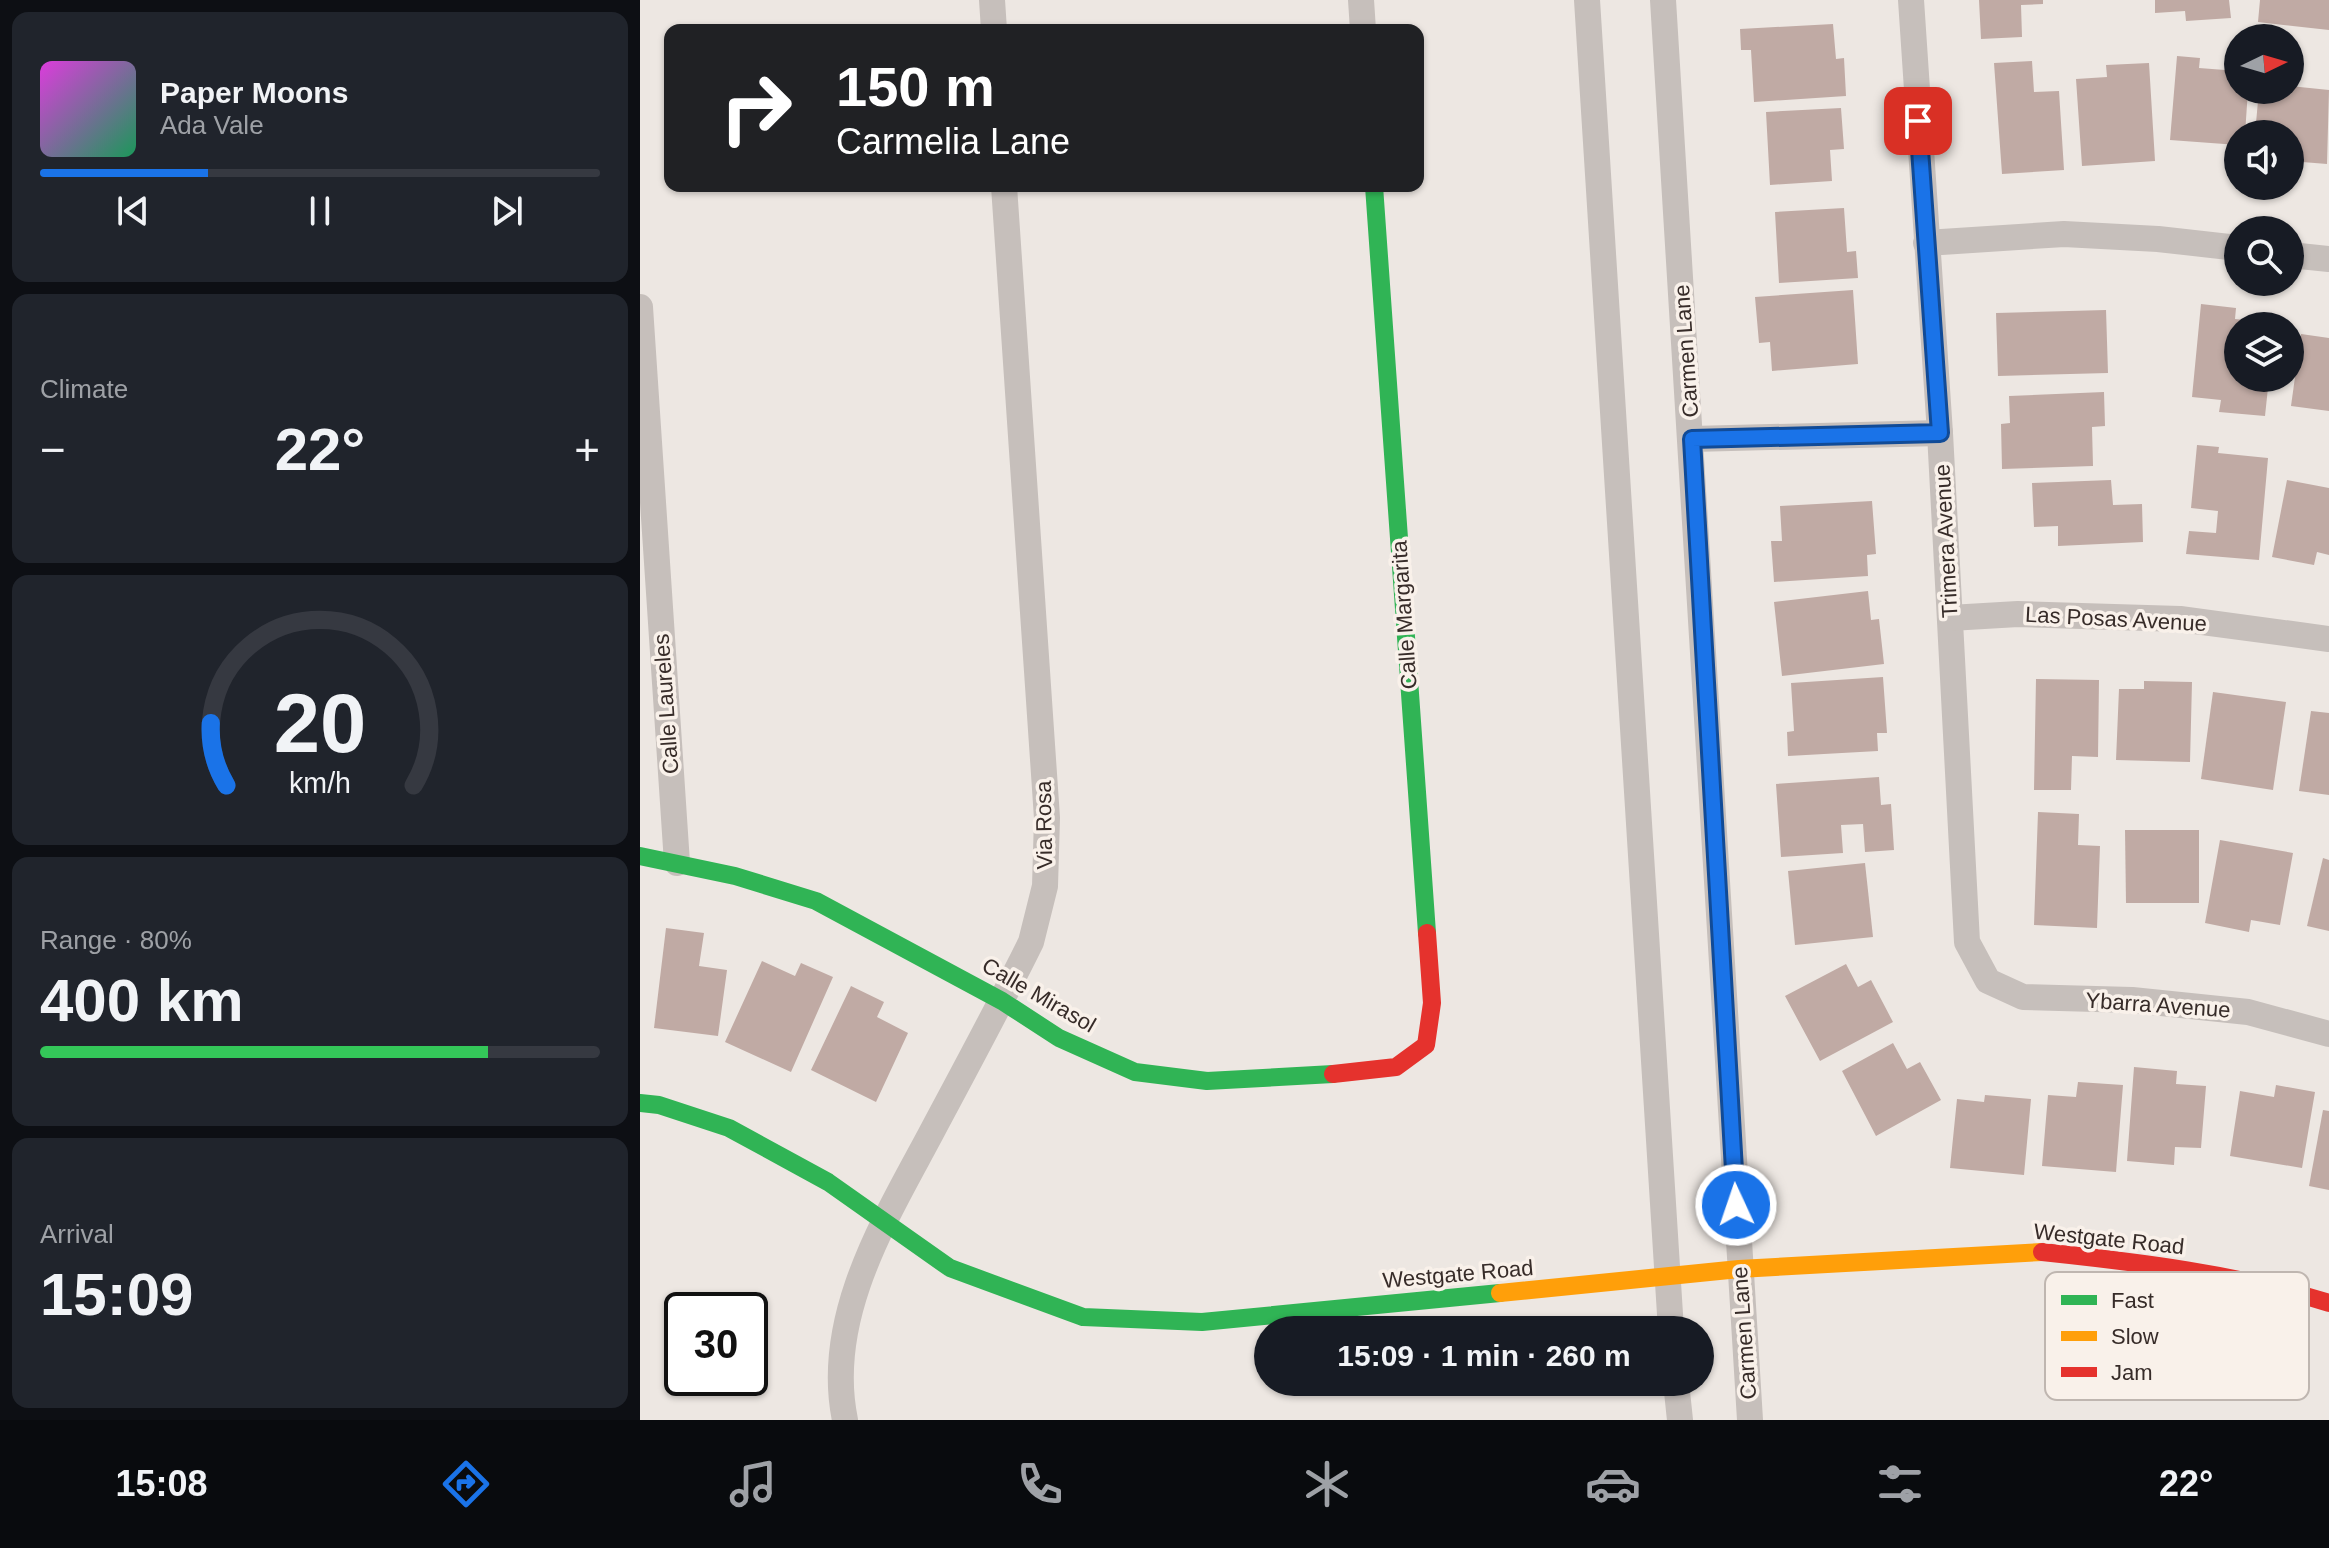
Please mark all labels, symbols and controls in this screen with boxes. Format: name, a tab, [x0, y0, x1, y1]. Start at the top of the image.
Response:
north arrow	[2224, 24, 2304, 104]
map controls	[2224, 24, 2304, 392]
text: 150 m	[836, 55, 995, 118]
icon: right	[704, 56, 808, 160]
text: Paper Moons	[160, 76, 348, 109]
pin	[1884, 87, 1952, 155]
icon: arrive	[1896, 99, 1940, 143]
text: Ada Vale	[160, 110, 264, 140]
button: sound	[2224, 120, 2304, 200]
text: Carmelia Lane	[836, 121, 1070, 162]
icon: previous	[111, 189, 155, 233]
icon: pause	[298, 189, 342, 233]
icon: next	[485, 189, 529, 233]
button: search	[2224, 216, 2304, 296]
street label: Carmen Lane	[1669, 284, 1703, 418]
button: layers	[2224, 312, 2304, 392]
text: Climate	[40, 374, 128, 404]
text: 22°	[275, 416, 365, 483]
text: −	[40, 425, 66, 474]
text: +	[574, 425, 600, 474]
street label: Trimera Avenue	[1929, 463, 1963, 619]
street label: Calle Margarita	[1386, 539, 1422, 690]
street label: Las Posas Avenue	[2025, 602, 2207, 636]
street label: Calle Laureles	[649, 633, 683, 775]
text: 20	[274, 677, 366, 770]
text: km/h	[289, 767, 351, 799]
street label: Via Rosa	[1031, 780, 1057, 870]
text: Range · 80%	[40, 925, 192, 955]
street label: Calle Mirasol	[978, 952, 1100, 1038]
text: 400 km	[40, 967, 244, 1034]
street label: Ybarra Avenue	[2085, 987, 2231, 1023]
position arrow	[1694, 1163, 1778, 1247]
text: Arrival	[40, 1219, 114, 1249]
street label: Westgate Road	[2032, 1219, 2186, 1259]
street label: Westgate Road	[1382, 1255, 1534, 1293]
text: 15:09	[40, 1261, 193, 1328]
street label: Carmen Lane	[1727, 1266, 1761, 1400]
legend	[2045, 1272, 2309, 1400]
text: Fast	[2111, 1288, 2154, 1313]
speed limit sign: 30	[664, 1292, 768, 1396]
text: Slow	[2111, 1324, 2159, 1349]
text: 15:09 · 1 min · 260 m	[1337, 1339, 1631, 1372]
text: Jam	[2111, 1360, 2153, 1385]
icon: directions	[438, 1456, 494, 1512]
icon: music	[725, 1456, 781, 1512]
icon: phone	[1012, 1456, 1068, 1512]
icon: climate	[1299, 1456, 1355, 1512]
icon: car	[1585, 1456, 1641, 1512]
icon: filters	[1872, 1456, 1928, 1512]
text: 15:08	[115, 1463, 207, 1504]
text: 22°	[2159, 1463, 2214, 1504]

